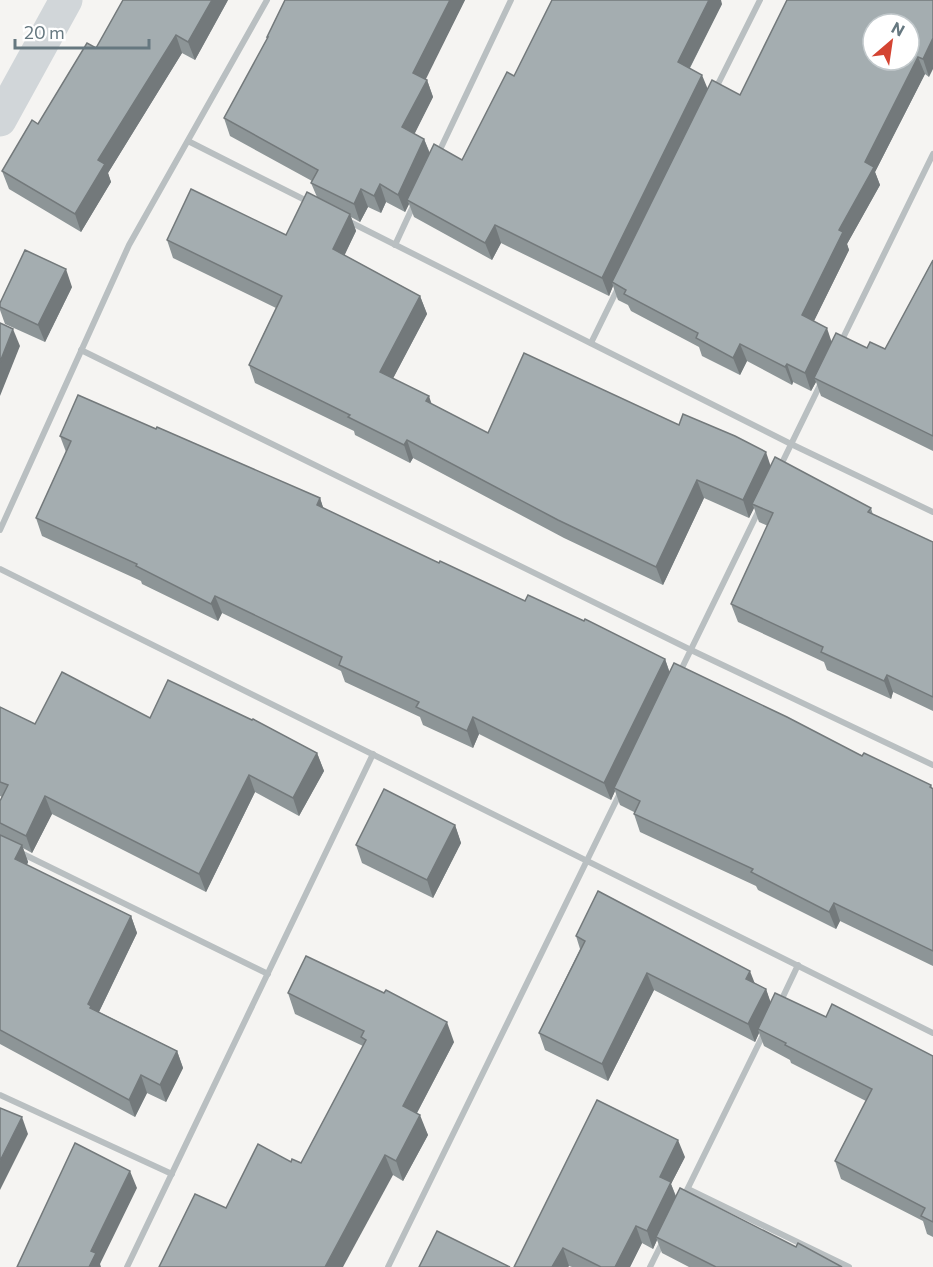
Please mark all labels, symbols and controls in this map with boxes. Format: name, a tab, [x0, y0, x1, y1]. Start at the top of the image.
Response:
scale bar	[15, 12, 148, 50]
north arrow	[861, 12, 921, 72]
text: N	[889, 17, 908, 40]
text: 20 m	[24, 21, 65, 43]

